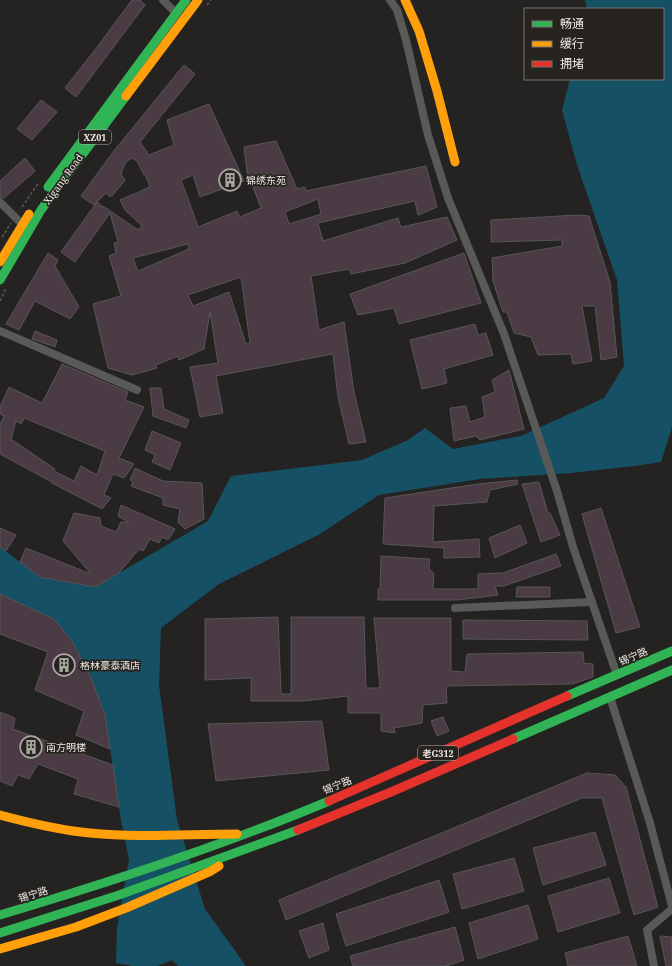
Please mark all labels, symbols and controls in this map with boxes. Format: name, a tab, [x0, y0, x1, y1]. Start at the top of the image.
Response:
legend	[524, 8, 664, 80]
text: 畅通	[560, 15, 584, 32]
text: 缓行	[560, 35, 584, 52]
text: 拥堵	[560, 55, 584, 72]
road number: XZ01	[79, 130, 111, 144]
street label: Xigang Road	[40, 151, 86, 207]
building icon: 锦绣东苑	[217, 167, 243, 193]
place label: 锦绣东苑	[246, 173, 286, 187]
street label: 锡宁路	[616, 644, 650, 668]
building icon: 格林豪泰酒店	[51, 652, 77, 678]
place label: 格林豪泰酒店	[80, 658, 140, 672]
building icon: 南方明楼	[18, 734, 44, 760]
place label: 南方明楼	[46, 740, 86, 754]
road number: 老G312	[418, 746, 458, 760]
street label: 锡宁路	[320, 773, 354, 797]
street label: 锡宁路	[17, 883, 49, 905]

